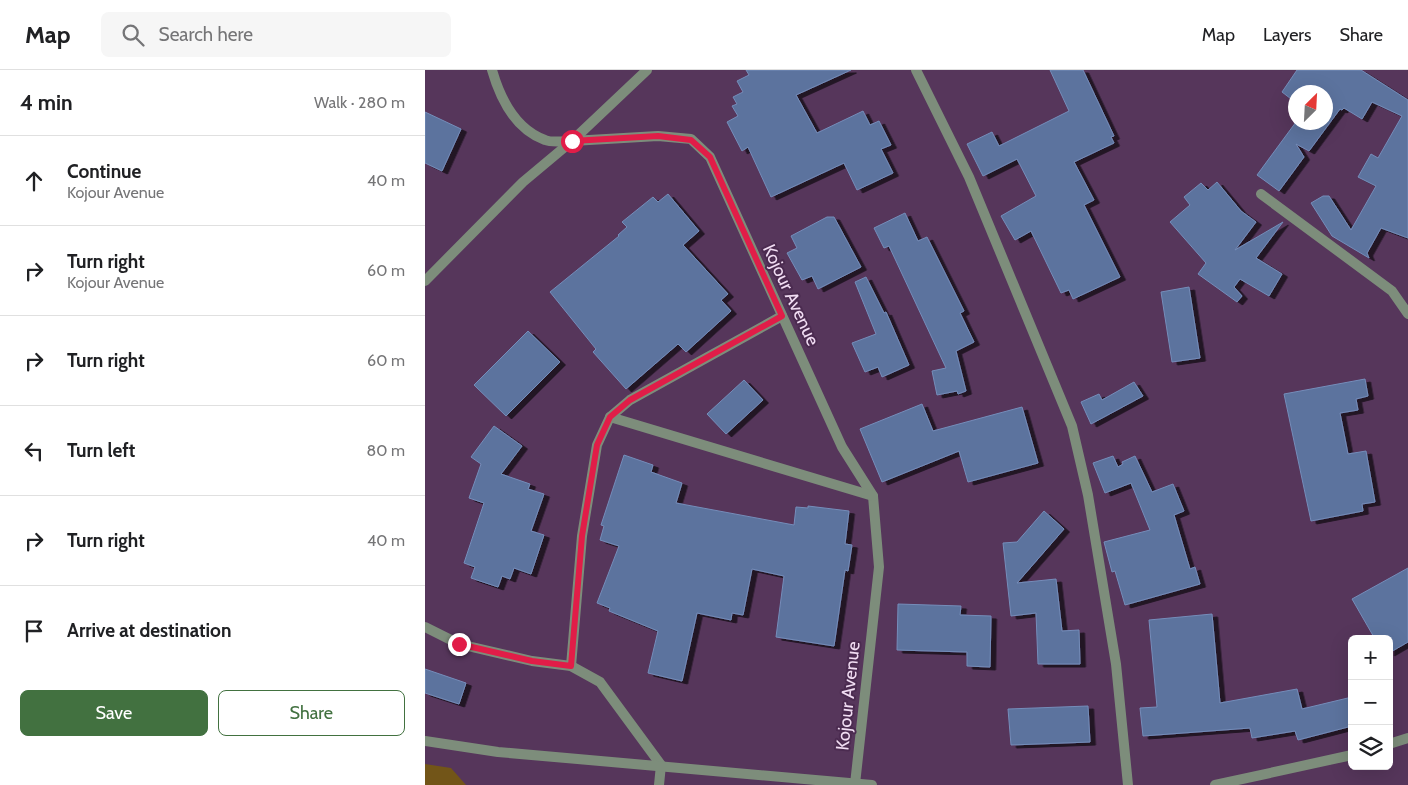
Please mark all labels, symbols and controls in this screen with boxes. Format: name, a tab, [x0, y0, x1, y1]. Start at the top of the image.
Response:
search box	[101, 12, 451, 57]
text: Map	[25, 20, 71, 49]
icon: search	[119, 21, 147, 49]
text: Search here	[159, 23, 253, 46]
text: Map	[1202, 24, 1235, 46]
text: Layers	[1263, 24, 1312, 46]
text: Share	[1340, 24, 1383, 46]
north arrow	[1288, 85, 1333, 130]
text: 4 min	[20, 90, 73, 115]
text: Walk · 280 m	[314, 93, 405, 112]
route start	[561, 130, 584, 153]
text: Continue	[67, 160, 141, 183]
icon: ahead	[20, 167, 48, 195]
text: 40 m	[367, 171, 405, 190]
text: Kojour Avenue	[67, 183, 164, 202]
street label: Kojour Avenue	[758, 241, 824, 349]
text: Turn right	[67, 250, 145, 273]
icon: right	[20, 257, 48, 285]
text: 60 m	[367, 261, 405, 280]
text: Kojour Avenue	[67, 273, 164, 292]
icon: right	[20, 347, 48, 375]
text: Turn right	[67, 349, 145, 372]
text: 60 m	[367, 351, 405, 370]
icon: left	[20, 437, 48, 465]
text: Turn left	[67, 439, 135, 462]
text: 80 m	[367, 441, 405, 460]
icon: right	[20, 527, 48, 555]
text: Turn right	[67, 529, 145, 552]
text: 40 m	[367, 531, 405, 550]
icon: arrive	[20, 617, 48, 645]
text: Arrive at destination	[67, 619, 231, 642]
route end	[448, 633, 471, 656]
map controls	[1348, 635, 1393, 770]
button: +	[1348, 635, 1393, 680]
street label: Kojour Avenue	[831, 640, 865, 752]
button: −	[1348, 680, 1393, 725]
button: Save	[20, 690, 208, 736]
button: Share	[218, 690, 405, 736]
button: layers	[1348, 725, 1393, 770]

